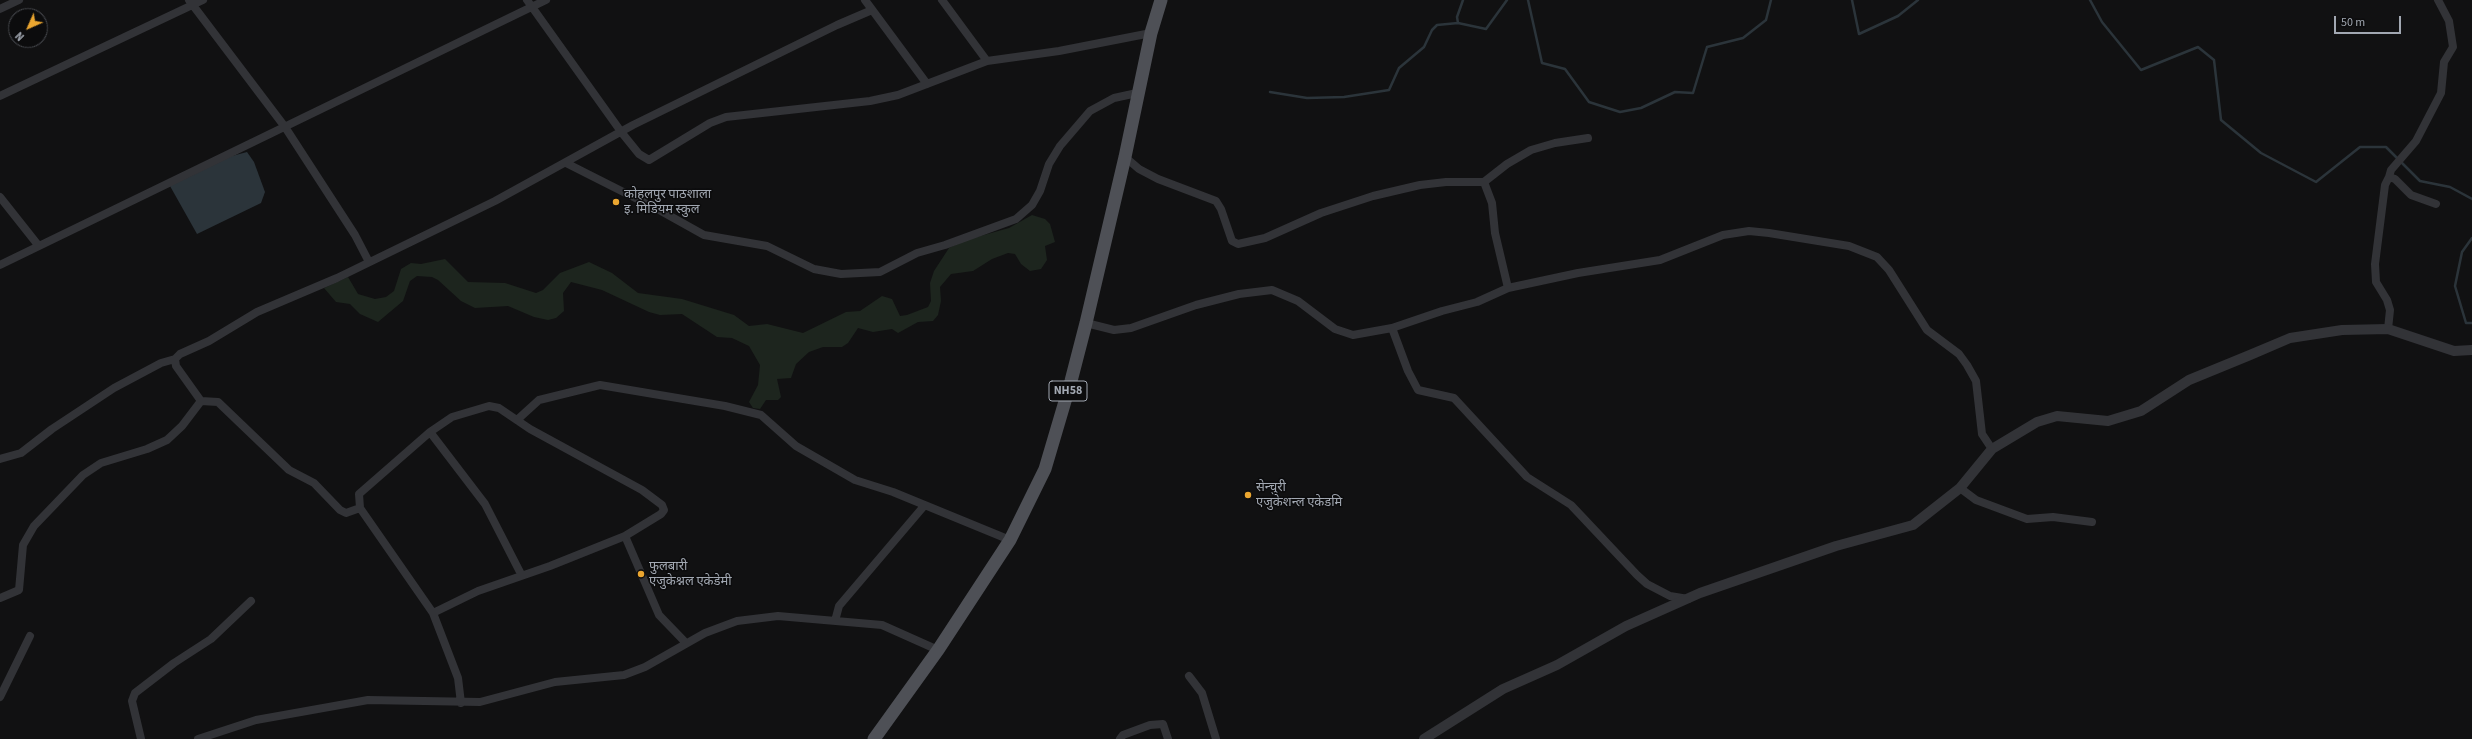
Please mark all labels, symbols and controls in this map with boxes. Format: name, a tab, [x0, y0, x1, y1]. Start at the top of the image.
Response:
north arrow	[8, 8, 48, 48]
scale bar	[2336, 8, 2403, 34]
text: 50 m	[2341, 14, 2365, 31]
text: N	[12, 28, 28, 44]
place label: कोहलपुर पाठशाला इ. मिडियम स्कुल	[624, 187, 711, 218]
marker: कोहलपुर पाठशाला इ. मिडियम स्कुल	[611, 197, 621, 207]
road number: NH58	[1049, 381, 1087, 401]
place label: सेन्चुरी एजुकेशन्ल एकेडमि	[1256, 480, 1342, 511]
marker: सेन्चुरी एजुकेशन्ल एकेडमि	[1243, 490, 1253, 500]
place label: फुलबारी एजुकेश्नल एकेडेमी	[649, 559, 732, 590]
marker: फुलबारी एजुकेश्नल एकेडेमी	[636, 569, 646, 579]

